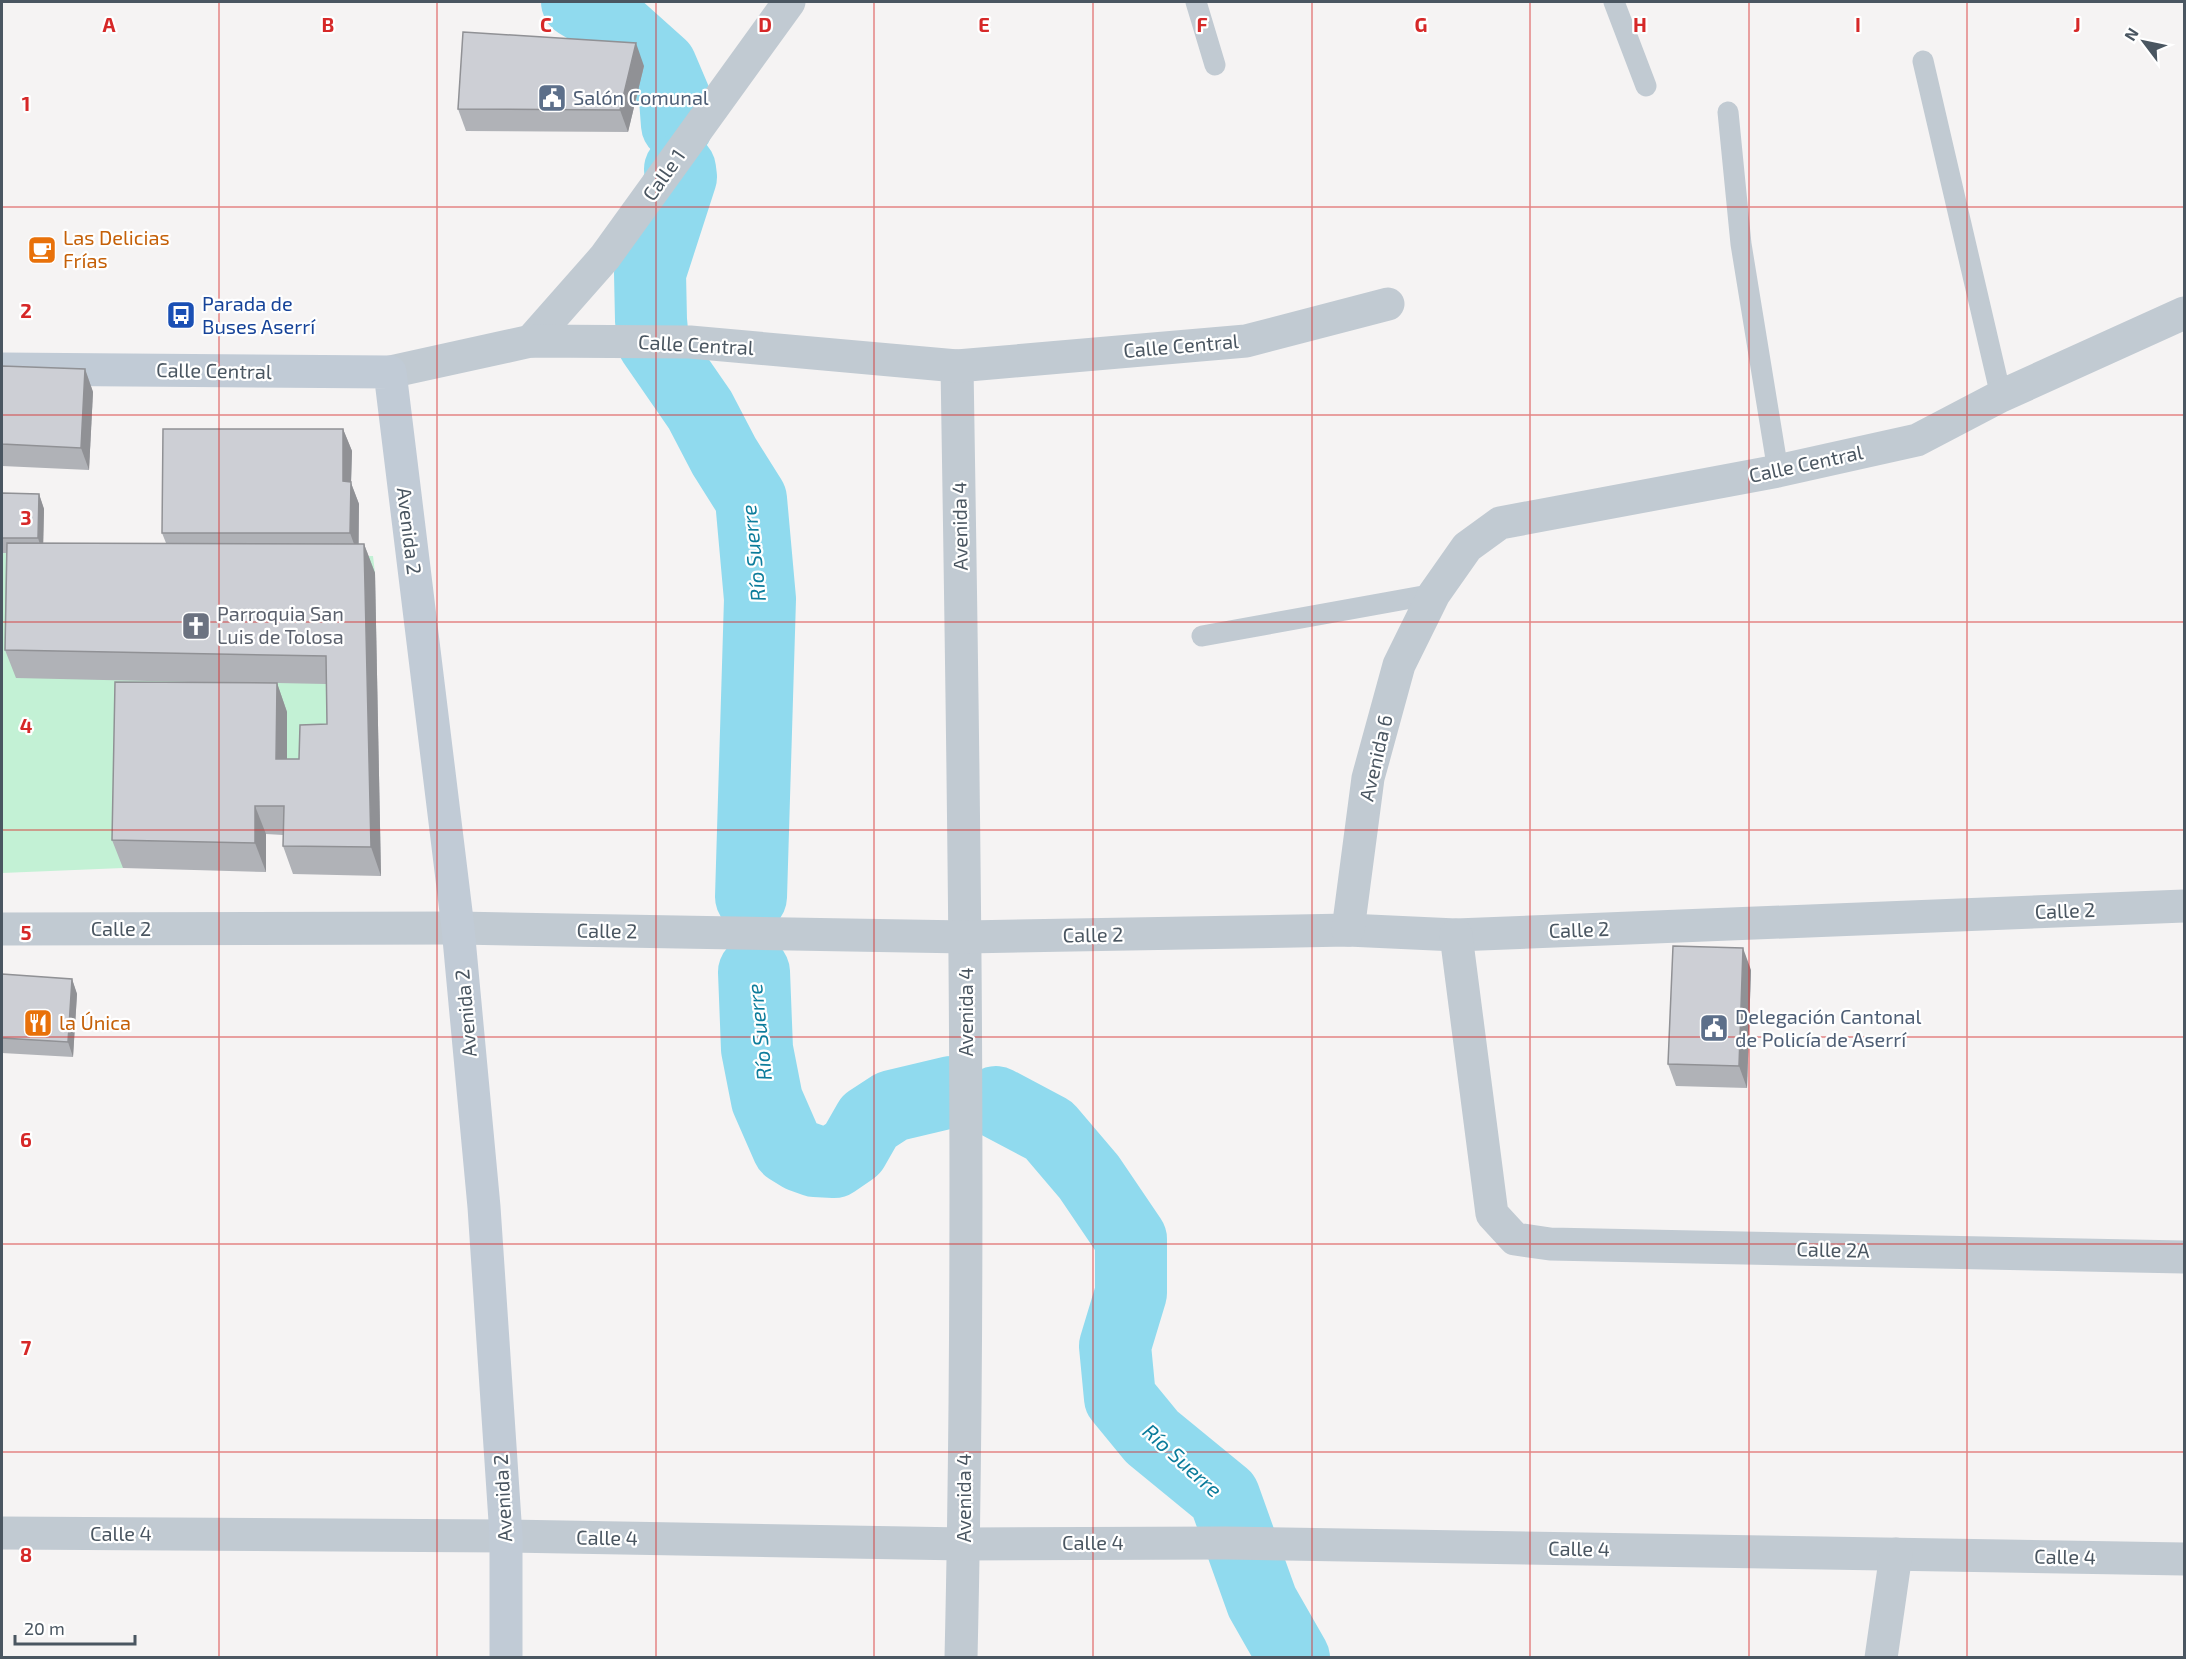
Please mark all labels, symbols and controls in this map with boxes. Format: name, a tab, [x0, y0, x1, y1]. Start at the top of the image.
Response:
text: A	[102, 12, 116, 36]
text: B	[322, 12, 334, 36]
text: C	[540, 12, 552, 36]
text: D	[758, 12, 772, 36]
text: E	[978, 12, 990, 36]
text: F	[1196, 12, 1208, 36]
text: G	[1415, 12, 1427, 36]
text: H	[1633, 12, 1647, 36]
text: I	[1855, 12, 1861, 36]
text: J	[2073, 12, 2081, 36]
north arrow	[2114, 12, 2174, 72]
text: N	[2120, 24, 2142, 44]
public building icon: Salón Comunal	[536, 82, 568, 114]
place label: Salón Comunal	[573, 85, 709, 109]
text: 1	[22, 91, 30, 115]
street label: Calle 1	[637, 144, 689, 205]
place label: Las Delicias Frías	[63, 225, 170, 272]
cafe icon: Las Delicias Frías	[26, 234, 58, 266]
place label: Parada de Buses Aserrí	[202, 291, 316, 338]
text: 2	[20, 298, 32, 322]
bus stop icon: Parada de Buses Aserrí	[165, 299, 197, 331]
street label: Calle Central	[1122, 328, 1240, 362]
street label: Calle Central	[638, 329, 755, 359]
street label: Calle Central	[156, 357, 272, 383]
street label: Calle Central	[1747, 439, 1865, 487]
street label: Avenida 4	[946, 481, 972, 571]
street label: Avenida 2	[393, 486, 427, 576]
water label: Río Suerre	[735, 503, 770, 603]
text: 3	[20, 505, 32, 529]
place label: Parroquia San Luis de Tolosa	[217, 601, 344, 648]
church icon: Parroquia San Luis de Tolosa	[180, 610, 212, 642]
street label: Avenida 6	[1353, 712, 1397, 803]
text: 4	[20, 713, 33, 737]
street label: Calle 2	[2034, 897, 2096, 923]
street label: Calle 2	[91, 916, 151, 940]
street label: Calle 2	[1548, 916, 1610, 942]
street label: Calle 2	[576, 917, 638, 943]
text: 5	[20, 920, 32, 944]
street label: Calle 2	[1062, 921, 1124, 947]
street label: Avenida 4	[953, 967, 977, 1057]
street label: Avenida 2	[449, 968, 481, 1058]
water label: Río Suerre	[741, 982, 776, 1082]
place label: Delegación Cantonal de Policía de Aserrí	[1735, 1004, 1921, 1051]
restaurant icon: la Única	[22, 1007, 54, 1039]
place label: la Única	[59, 1010, 131, 1034]
public building icon: Delegación Cantonal de Policía de Aserrí	[1698, 1012, 1730, 1044]
text: 6	[20, 1127, 32, 1151]
street label: Calle 2A	[1796, 1236, 1870, 1262]
text: 7	[21, 1335, 32, 1359]
water label: Río Suerre	[1138, 1418, 1228, 1502]
street label: Avenida 2	[488, 1453, 516, 1543]
street label: Avenida 4	[951, 1453, 975, 1543]
street label: Calle 4	[90, 1521, 152, 1545]
street label: Calle 4	[576, 1524, 638, 1550]
street label: Calle 4	[1062, 1530, 1124, 1554]
street label: Calle 4	[1548, 1535, 1610, 1561]
text: 8	[20, 1542, 32, 1566]
street label: Calle 4	[2034, 1543, 2096, 1569]
scale bar	[15, 1608, 135, 1646]
text: 20 m	[24, 1617, 65, 1639]

